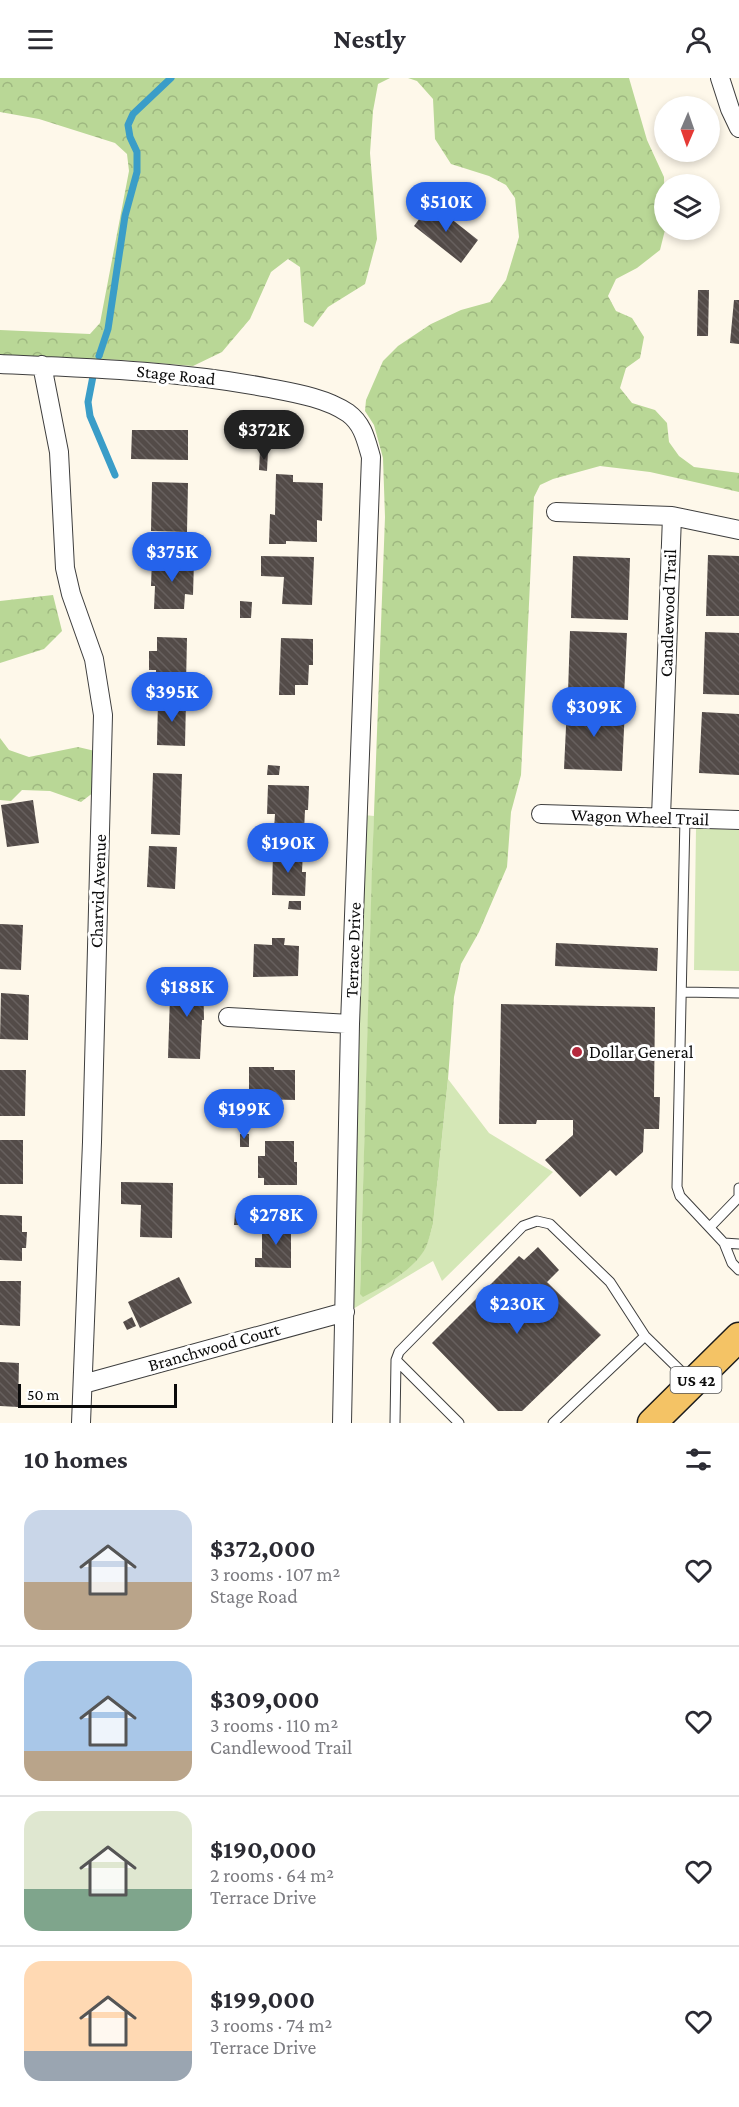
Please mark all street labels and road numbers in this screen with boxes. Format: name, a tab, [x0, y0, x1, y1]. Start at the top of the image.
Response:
street label: Stage Road	[136, 361, 217, 389]
street label: Candlewood Trail	[656, 548, 680, 677]
street label: Wagon Wheel Trail	[571, 805, 710, 829]
street label: Charvid Avenue	[86, 834, 110, 948]
street label: Terrace Drive	[341, 902, 365, 998]
street label: Branchwood Court	[146, 1318, 283, 1375]
road number: US 42	[670, 1367, 722, 1393]

